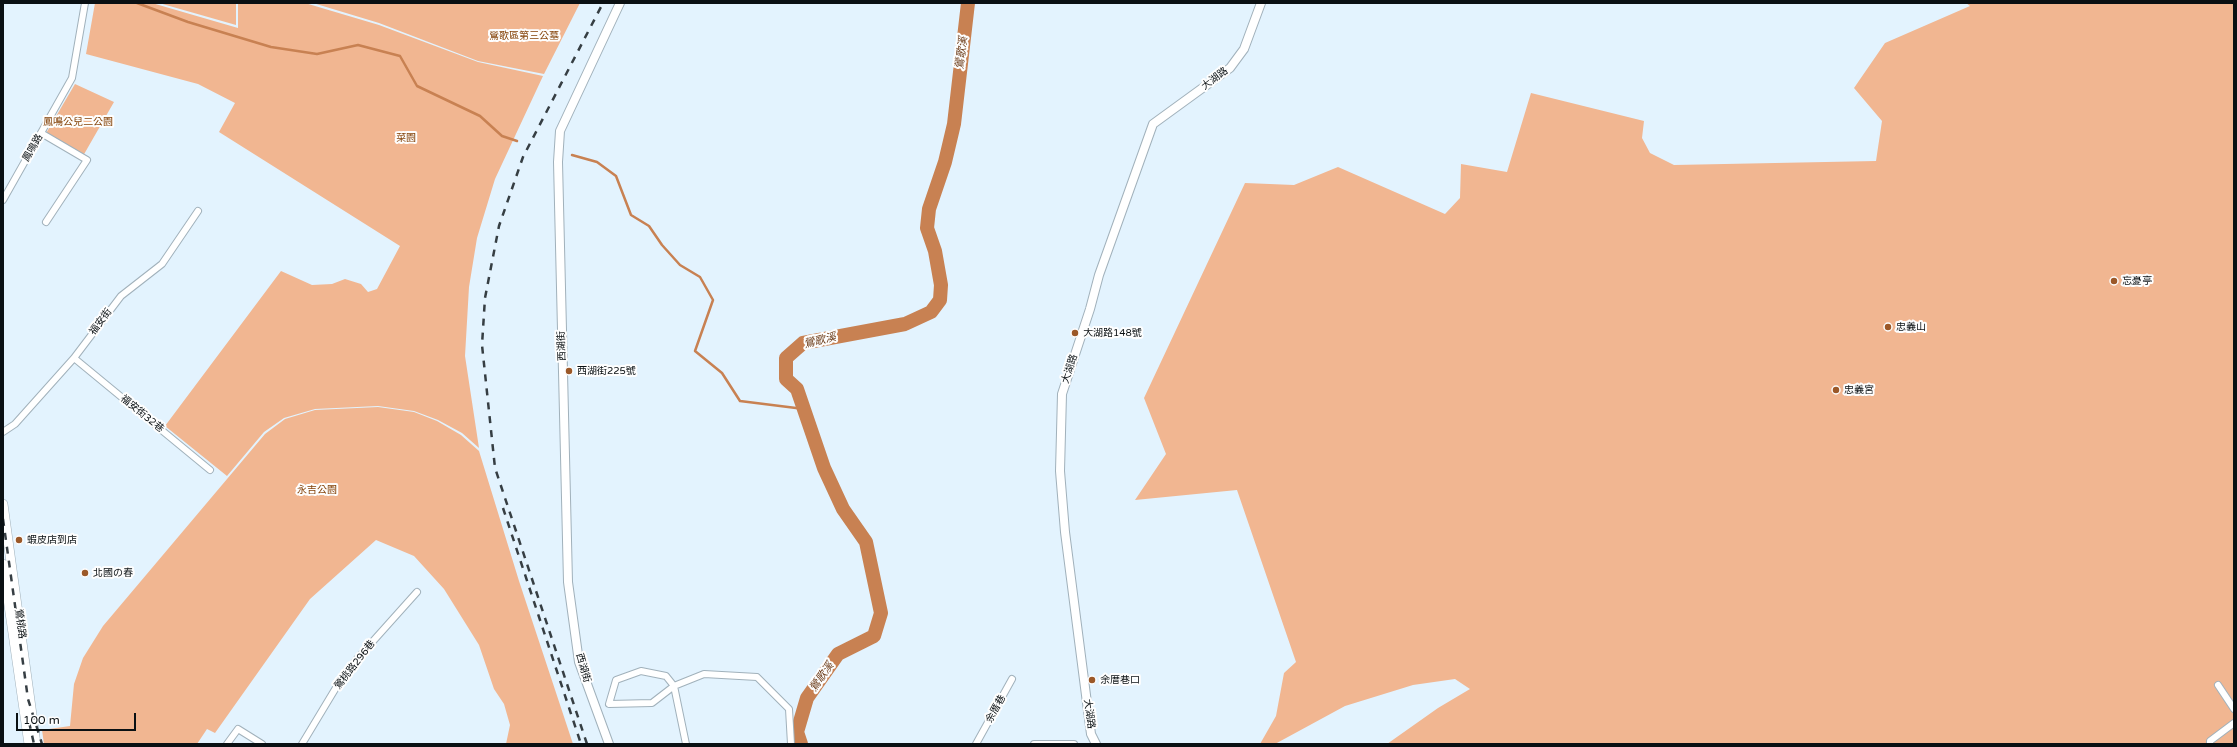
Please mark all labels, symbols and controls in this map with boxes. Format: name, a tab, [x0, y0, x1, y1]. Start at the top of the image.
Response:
park label: 鶯歌區第三公墓	[489, 30, 559, 42]
water label: 鶯歌溪	[953, 36, 971, 70]
street label: 大湖路	[1199, 65, 1231, 93]
park label: 鳳鳴公兒二公園	[43, 116, 113, 128]
street label: 鳳鳴路	[20, 132, 46, 164]
park label: 菜園	[396, 132, 416, 144]
place label: 忘憂亭	[2122, 275, 2152, 287]
marker: 忘憂亭	[2109, 276, 2119, 286]
street label: 福安街	[87, 306, 115, 338]
place label: 忠義山	[1896, 321, 1926, 333]
marker: 忠義山	[1883, 322, 1893, 332]
place label: 大湖路148號	[1083, 327, 1142, 339]
marker: 大湖路148號	[1070, 328, 1080, 338]
street label: 西湖街	[555, 331, 569, 361]
water label: 鶯歌溪	[802, 331, 838, 351]
street label: 大湖路	[1060, 353, 1080, 385]
place label: 西湖街225號	[577, 365, 636, 377]
marker: 西湖街225號	[564, 366, 574, 376]
place label: 忠義宮	[1844, 384, 1874, 396]
marker: 忠義宮	[1831, 385, 1841, 395]
street label: 福安街32巷	[118, 393, 166, 435]
park label: 永吉公園	[297, 484, 337, 496]
place label: 蝦皮店到店	[27, 534, 77, 546]
marker: 蝦皮店到店	[14, 535, 24, 545]
place label: 北國の春	[93, 567, 133, 579]
marker: 北國の春	[80, 568, 90, 578]
street label: 鶯桃路	[12, 608, 28, 640]
street label: 鶯桃路296巷	[332, 638, 378, 692]
street label: 西湖街	[573, 652, 593, 684]
water label: 鶯歌溪	[807, 660, 837, 694]
place label: 余厝巷口	[1100, 674, 1140, 686]
marker: 余厝巷口	[1087, 675, 1097, 685]
street label: 余厝巷	[983, 693, 1009, 725]
street label: 大湖路	[1081, 698, 1097, 730]
scale bar	[18, 705, 138, 731]
text: 100 m	[23, 713, 60, 727]

